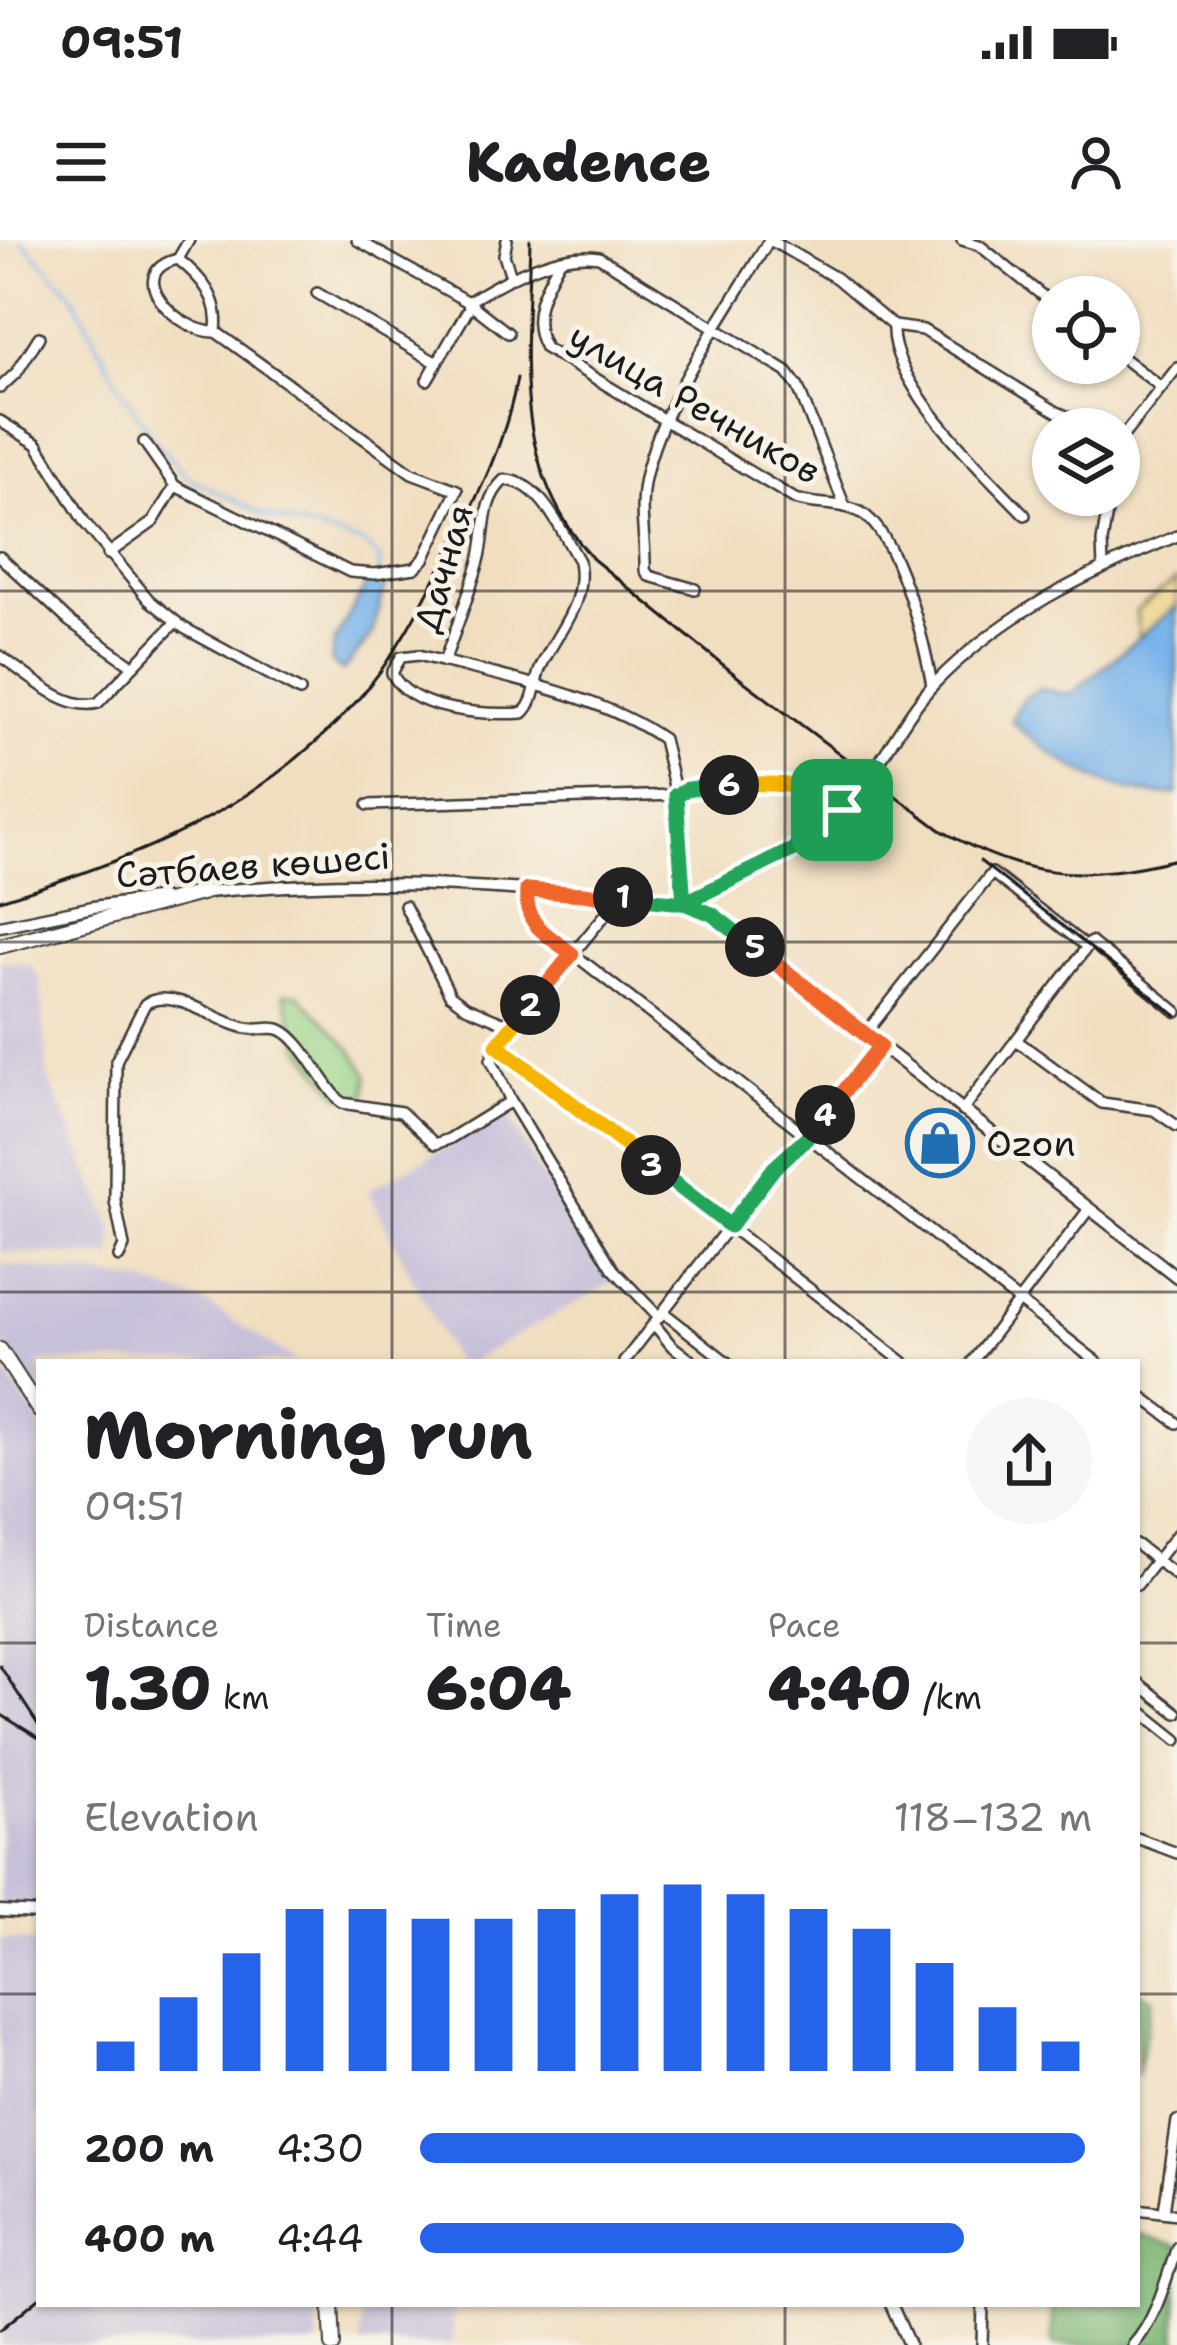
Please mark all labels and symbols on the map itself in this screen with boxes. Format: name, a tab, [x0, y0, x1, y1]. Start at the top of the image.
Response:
street label: улица Речников	[560, 311, 830, 495]
street label: Дачная	[402, 499, 485, 638]
pin: 6	[699, 755, 759, 815]
pin	[791, 759, 893, 861]
street label: Сәтбаев көшесі	[114, 831, 392, 900]
pin: 1	[593, 867, 653, 927]
pin: 5	[725, 917, 785, 977]
pin: 2	[500, 975, 560, 1035]
pin: 4	[795, 1085, 855, 1145]
shop icon: Ozon	[905, 1108, 975, 1178]
place label: Ozon	[986, 1119, 1075, 1168]
pin: 3	[621, 1135, 681, 1195]

